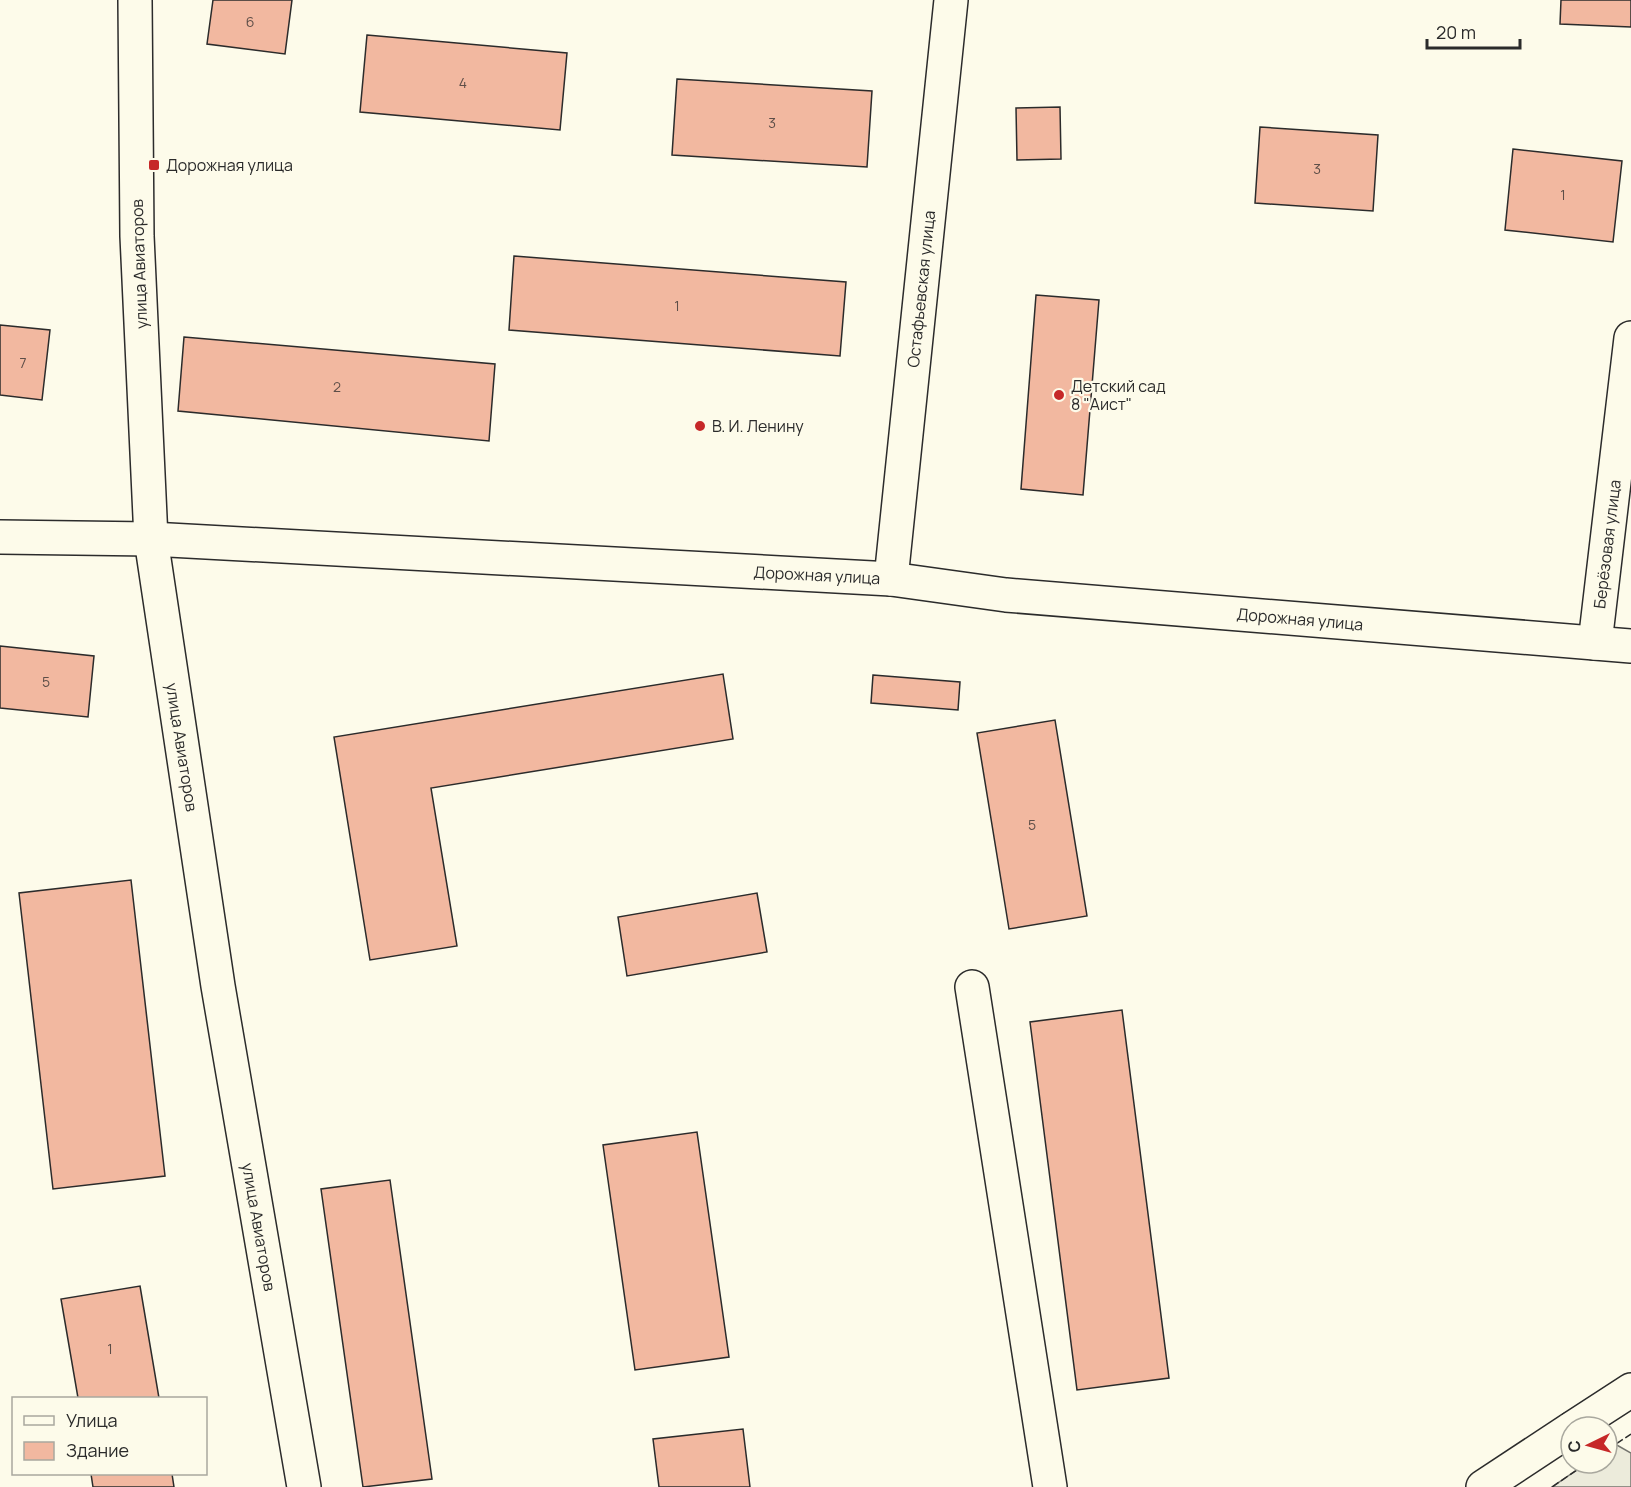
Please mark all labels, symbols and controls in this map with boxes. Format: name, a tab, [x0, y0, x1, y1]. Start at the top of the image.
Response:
house number: 6	[246, 12, 254, 31]
scale bar	[1427, 12, 1520, 50]
text: 20 m	[1436, 20, 1476, 44]
house number: 4	[459, 73, 467, 92]
house number: 3	[768, 113, 776, 132]
place label: Дорожная улица	[166, 154, 293, 176]
marker: Дорожная улица	[147, 158, 161, 172]
house number: 3	[1313, 159, 1321, 178]
house number: 1	[1560, 185, 1566, 204]
street label: улица Авиаторов	[126, 198, 152, 329]
street label: Остафьевская улица	[902, 209, 940, 369]
house number: 1	[674, 296, 680, 315]
house number: 7	[19, 353, 27, 372]
place label: Детский сад 8 "Аист"	[1071, 375, 1166, 415]
house number: 2	[333, 377, 341, 396]
marker: Детский сад 8 "Аист"	[1052, 388, 1066, 402]
place label: В. И. Ленину	[712, 415, 804, 437]
marker: В. И. Ленину	[693, 419, 707, 433]
street label: Берёзовая улица	[1588, 478, 1626, 610]
street label: Дорожная улица	[753, 561, 881, 589]
street label: Дорожная улица	[1236, 603, 1364, 635]
house number: 5	[42, 672, 50, 691]
street label: улица Авиаторов	[161, 681, 203, 813]
house number: 5	[1028, 815, 1036, 834]
street label: улица Авиаторов	[237, 1161, 281, 1293]
house number: 1	[107, 1339, 113, 1358]
legend	[12, 1397, 207, 1475]
text: Улица	[66, 1408, 118, 1432]
north arrow	[1559, 1415, 1619, 1475]
text: Здание	[66, 1438, 129, 1462]
text: С	[1563, 1439, 1586, 1453]

